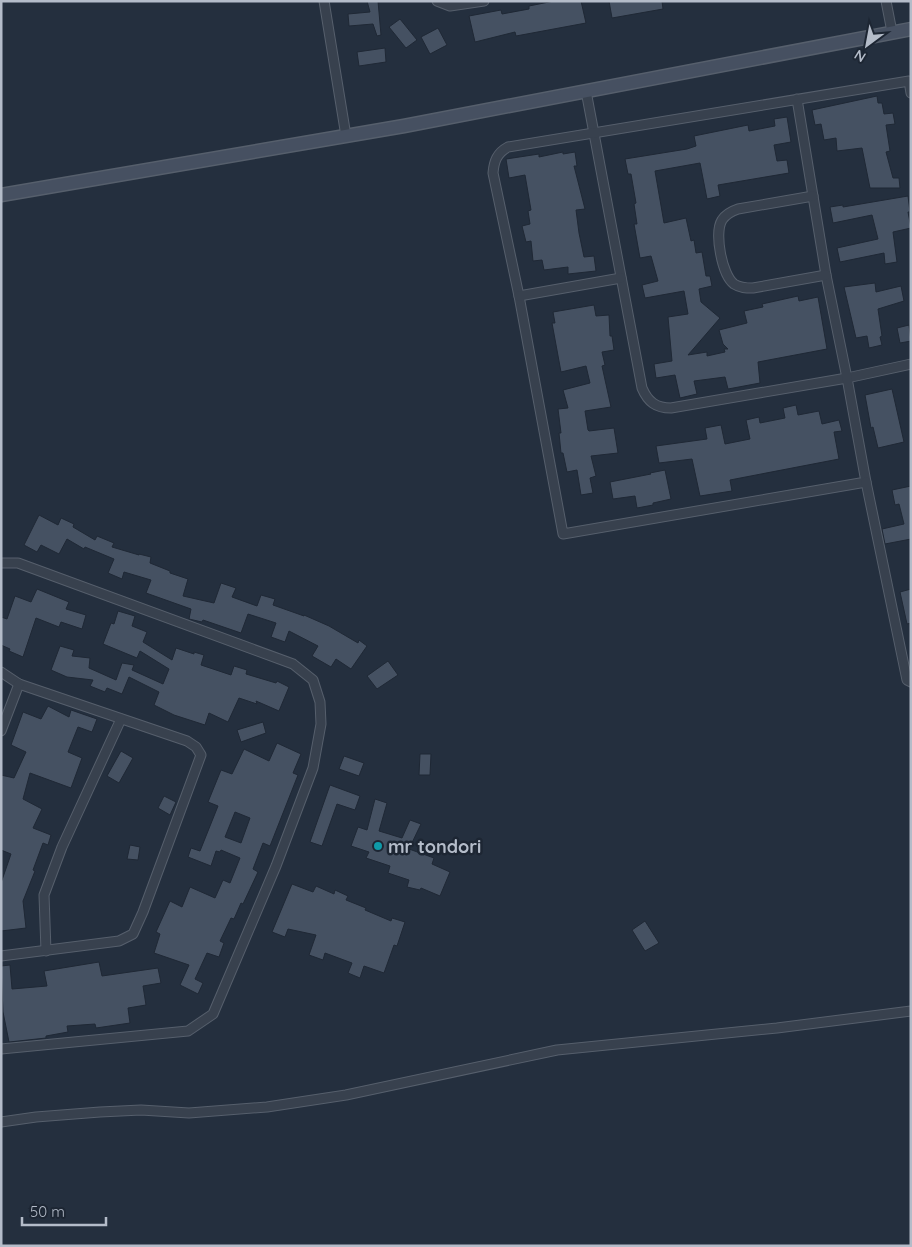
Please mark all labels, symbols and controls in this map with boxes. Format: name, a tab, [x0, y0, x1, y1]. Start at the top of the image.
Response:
north arrow	[842, 20, 892, 70]
text: N	[851, 46, 869, 66]
place label: mr tondori	[388, 835, 481, 858]
marker: mr tondori	[372, 840, 384, 852]
scale bar	[22, 1194, 106, 1226]
text: 50 m	[30, 1202, 65, 1221]

